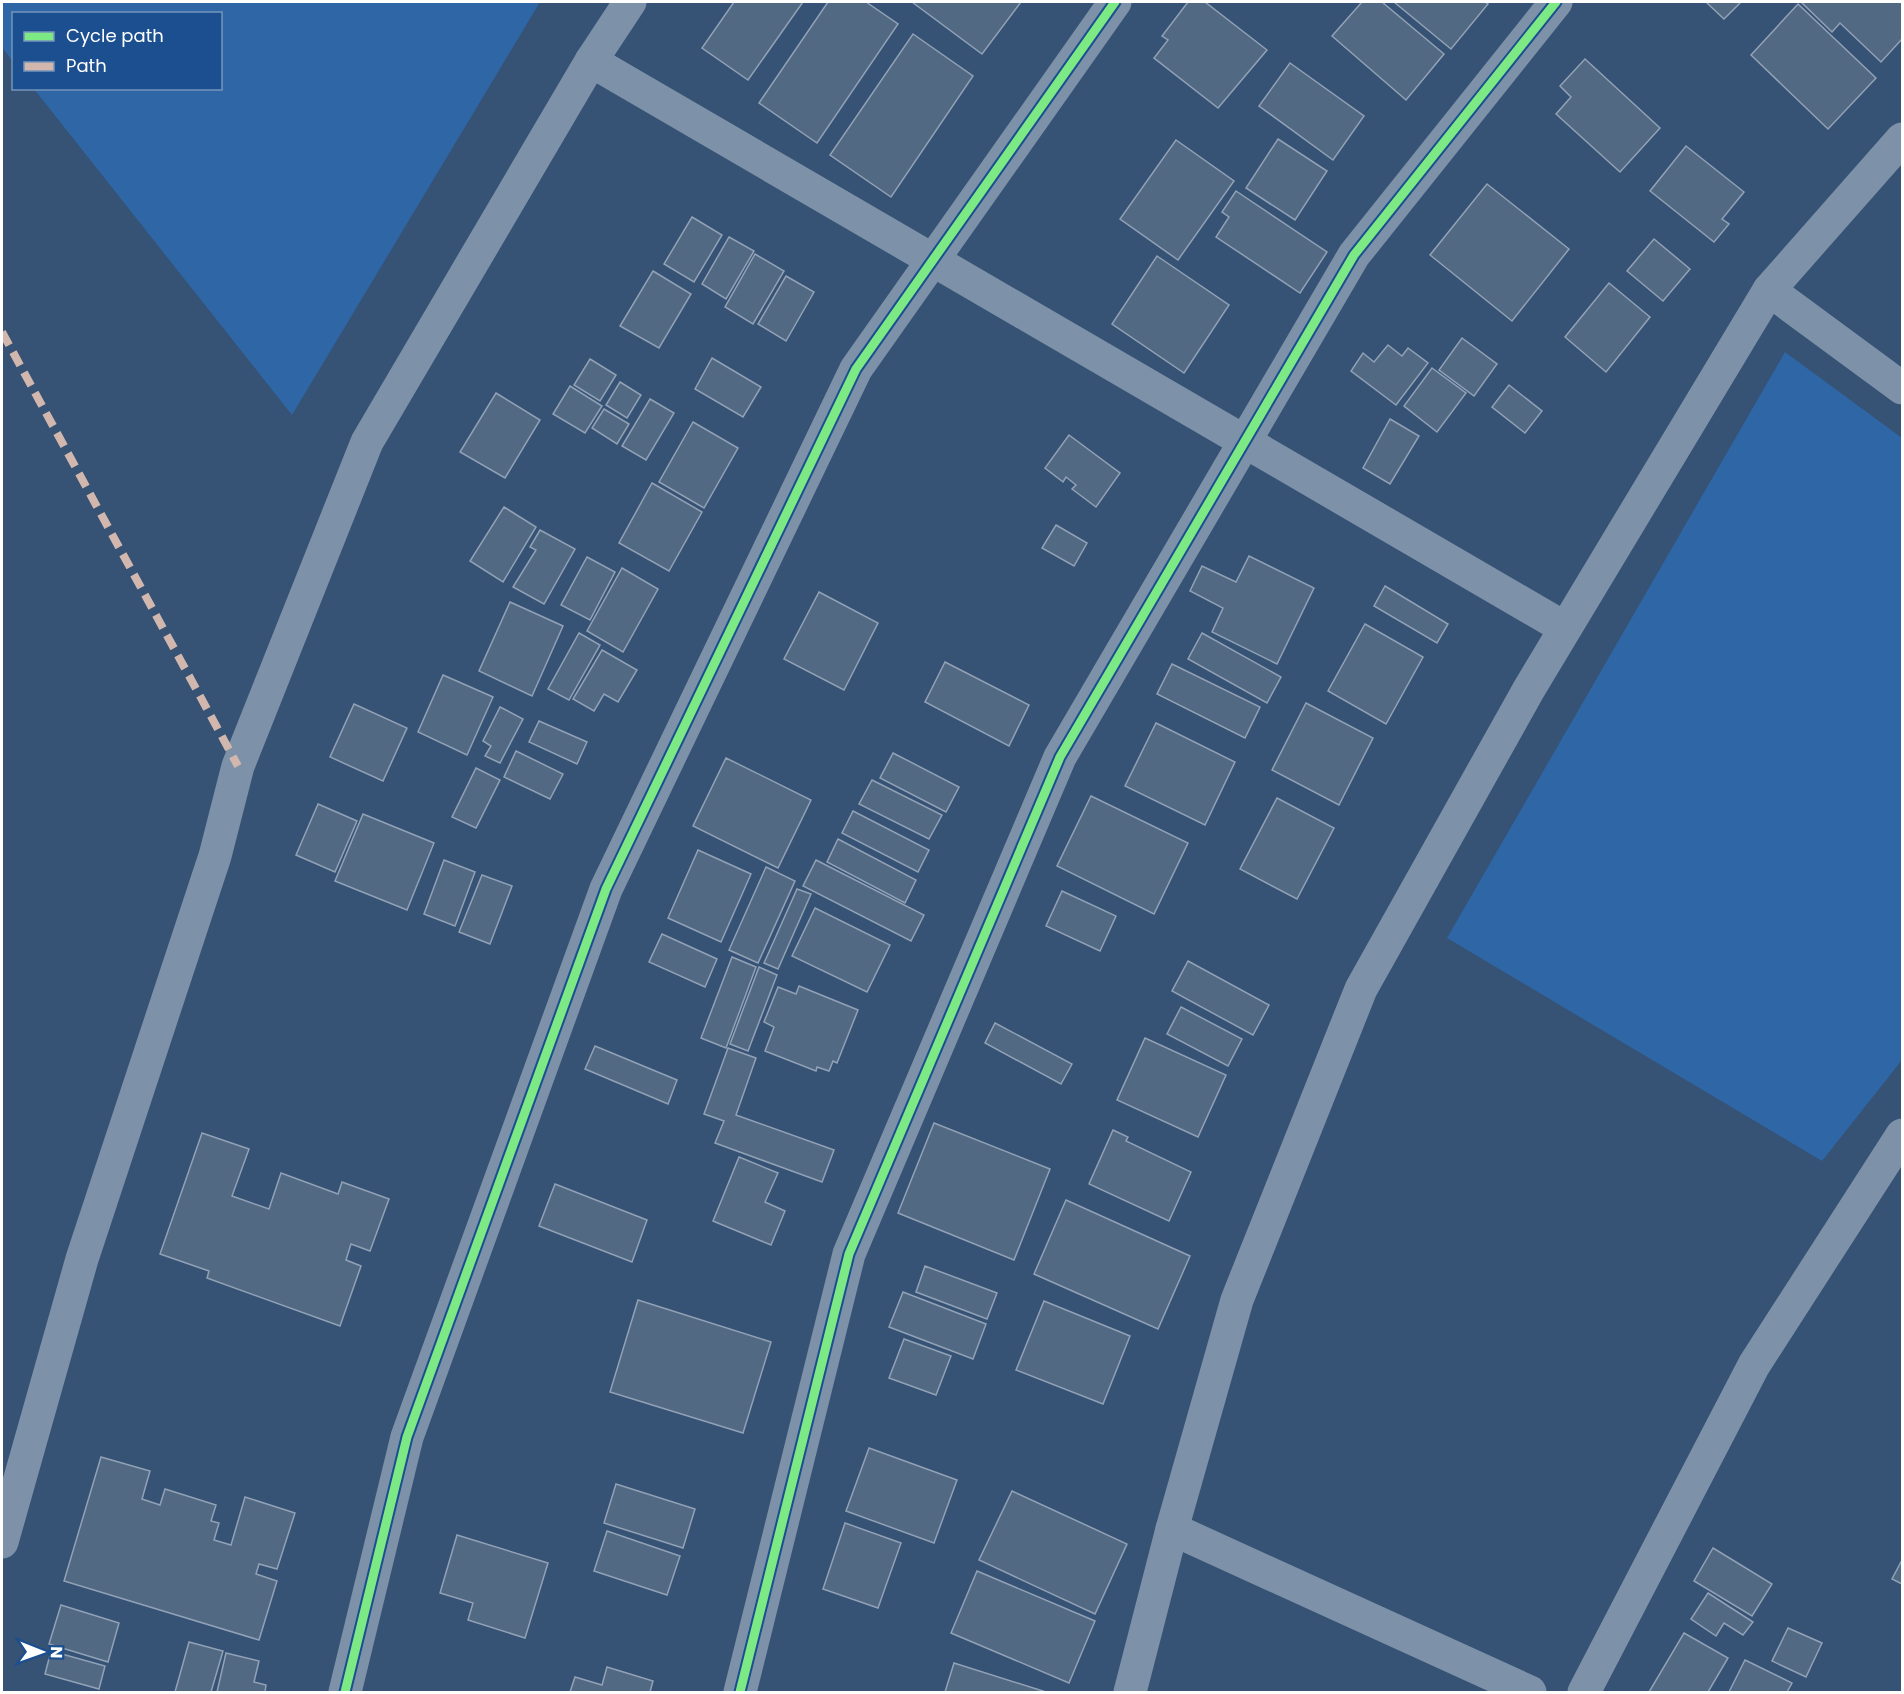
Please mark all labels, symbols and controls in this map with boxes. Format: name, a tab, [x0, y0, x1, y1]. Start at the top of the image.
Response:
legend	[12, 12, 222, 90]
text: Cycle path	[66, 23, 164, 48]
text: Path	[66, 53, 107, 78]
north arrow	[12, 1622, 72, 1682]
text: N	[45, 1646, 68, 1658]

